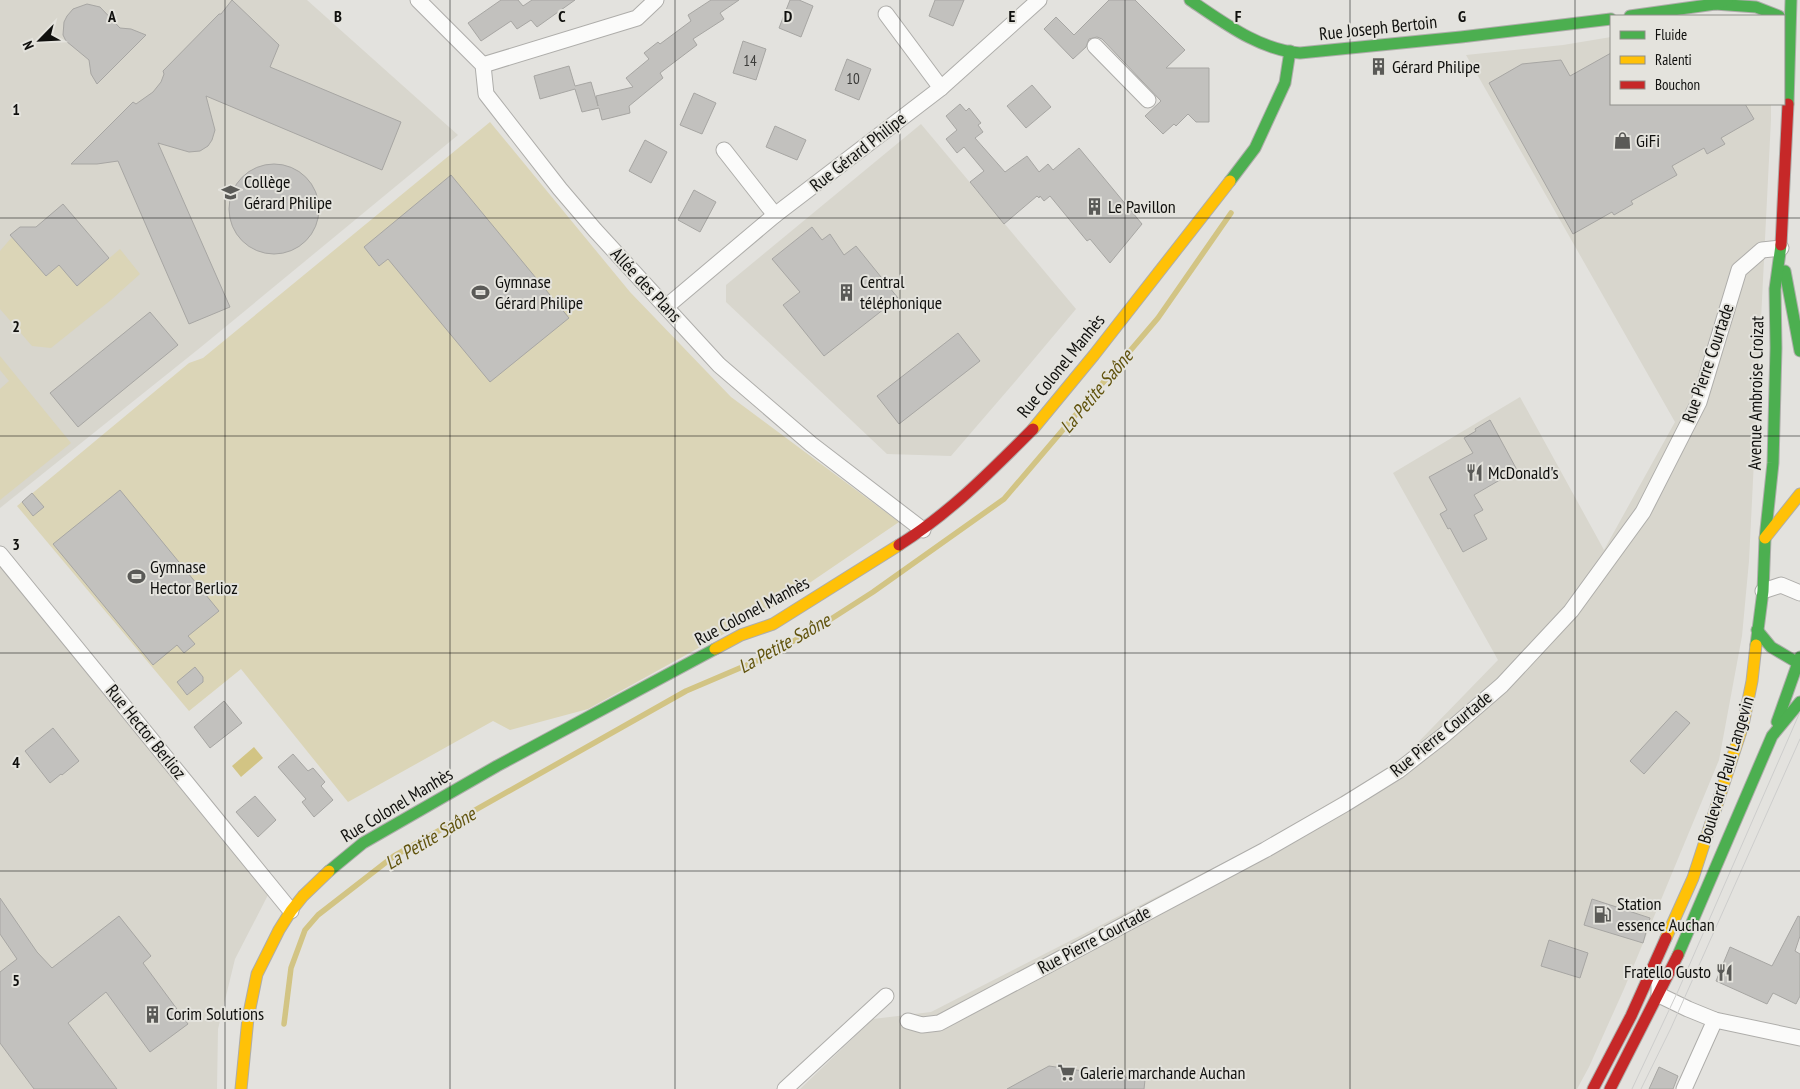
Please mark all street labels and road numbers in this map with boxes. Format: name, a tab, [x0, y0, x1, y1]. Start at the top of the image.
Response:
street label: Rue Joseph Bertoin	[1318, 10, 1438, 45]
street label: Rue Gérard Philipe	[805, 107, 910, 196]
street label: Allée des Plans	[606, 242, 687, 327]
street label: Rue Pierre Courtade	[1676, 300, 1739, 425]
street label: Rue Colonel Manhès	[1012, 309, 1109, 422]
street label: Avenue Ambroise Croizat	[1743, 316, 1768, 470]
street label: Rue Colonel Manhès	[690, 571, 813, 650]
street label: Rue Hector Berlioz	[101, 680, 192, 784]
street label: Rue Pierre Courtade	[1385, 686, 1496, 782]
street label: Boulevard Paul Langevin	[1692, 693, 1759, 846]
street label: Rue Colonel Manhès	[337, 762, 457, 847]
street label: Rue Pierre Courtade	[1033, 900, 1154, 979]

